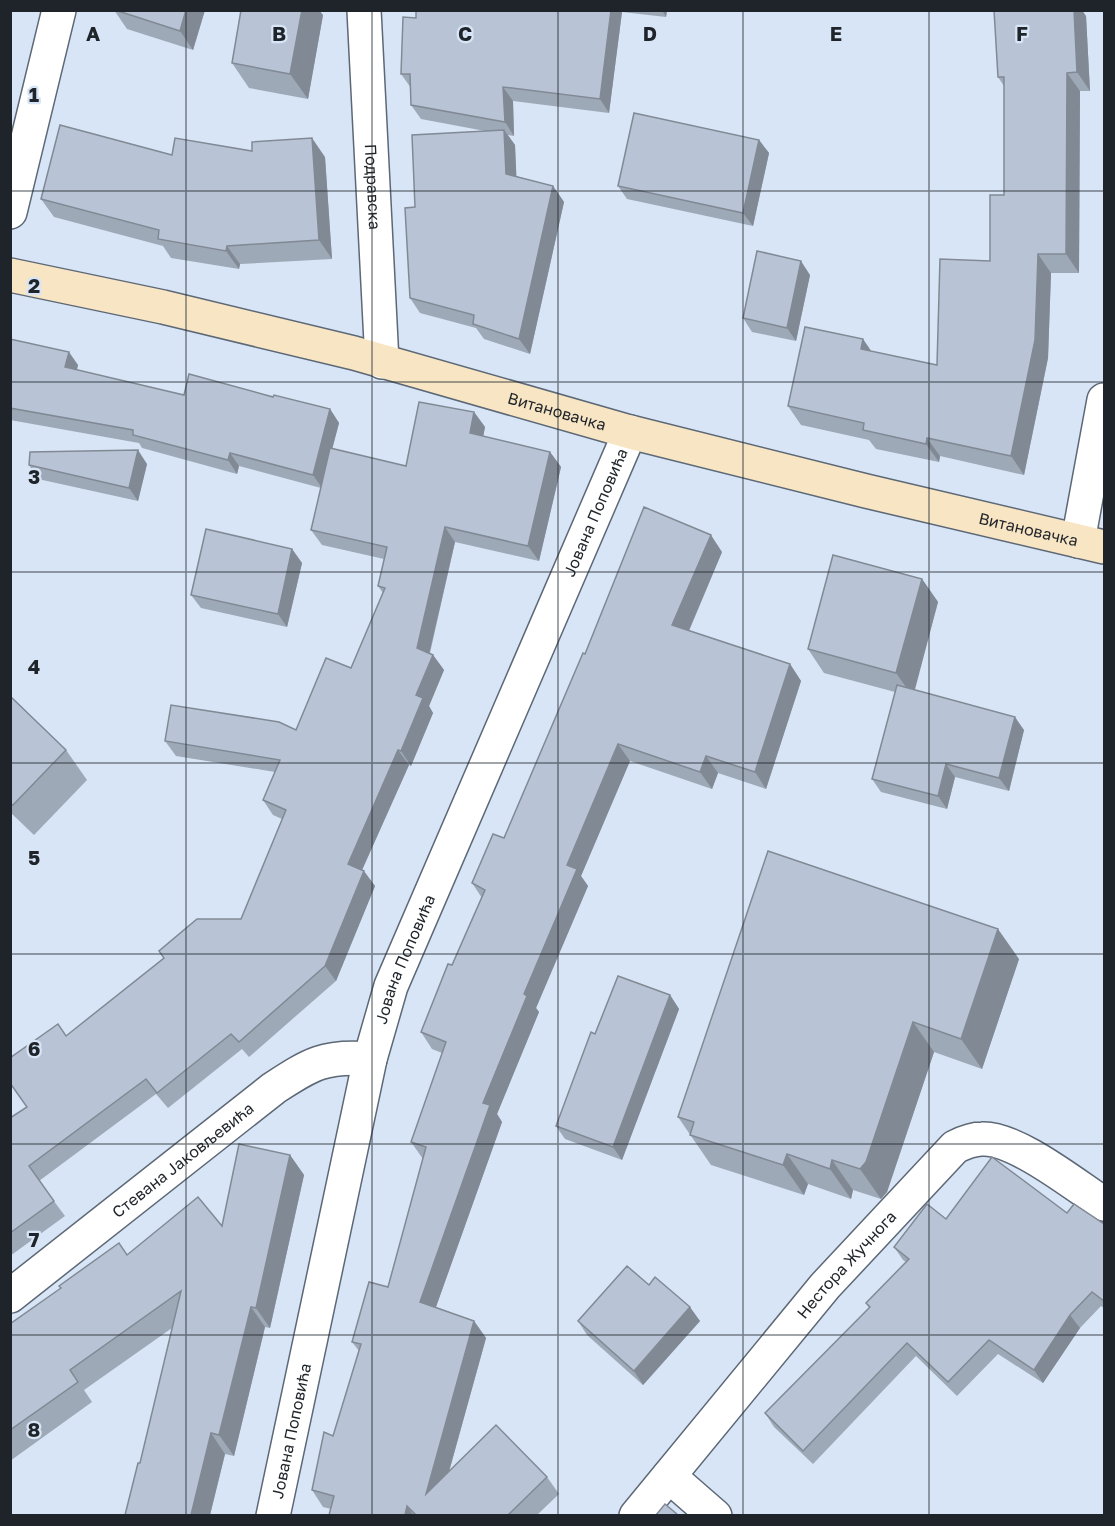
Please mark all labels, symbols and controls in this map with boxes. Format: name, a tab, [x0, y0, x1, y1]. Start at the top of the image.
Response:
text: A	[86, 21, 100, 45]
text: B	[272, 21, 286, 45]
text: C	[458, 21, 472, 45]
text: D	[643, 21, 657, 45]
text: E	[830, 21, 842, 45]
text: F	[1016, 21, 1028, 45]
text: 1	[29, 82, 39, 106]
street label: Подравска	[361, 143, 385, 230]
text: 2	[28, 273, 40, 297]
street label: Витановачка	[506, 388, 609, 435]
street label: Јована Поповића	[559, 445, 632, 580]
text: 3	[28, 464, 40, 488]
street label: Витановачка	[977, 508, 1080, 551]
text: 4	[28, 654, 40, 678]
text: 5	[28, 845, 40, 869]
street label: Јована Поповића	[371, 891, 439, 1026]
text: 6	[28, 1036, 40, 1060]
street label: Стевана Јаковљевића	[108, 1098, 258, 1222]
street label: Нестора Жучнога	[793, 1206, 900, 1322]
text: 7	[29, 1227, 40, 1251]
street label: Јована Поповића	[267, 1361, 315, 1500]
text: 8	[28, 1417, 40, 1441]

